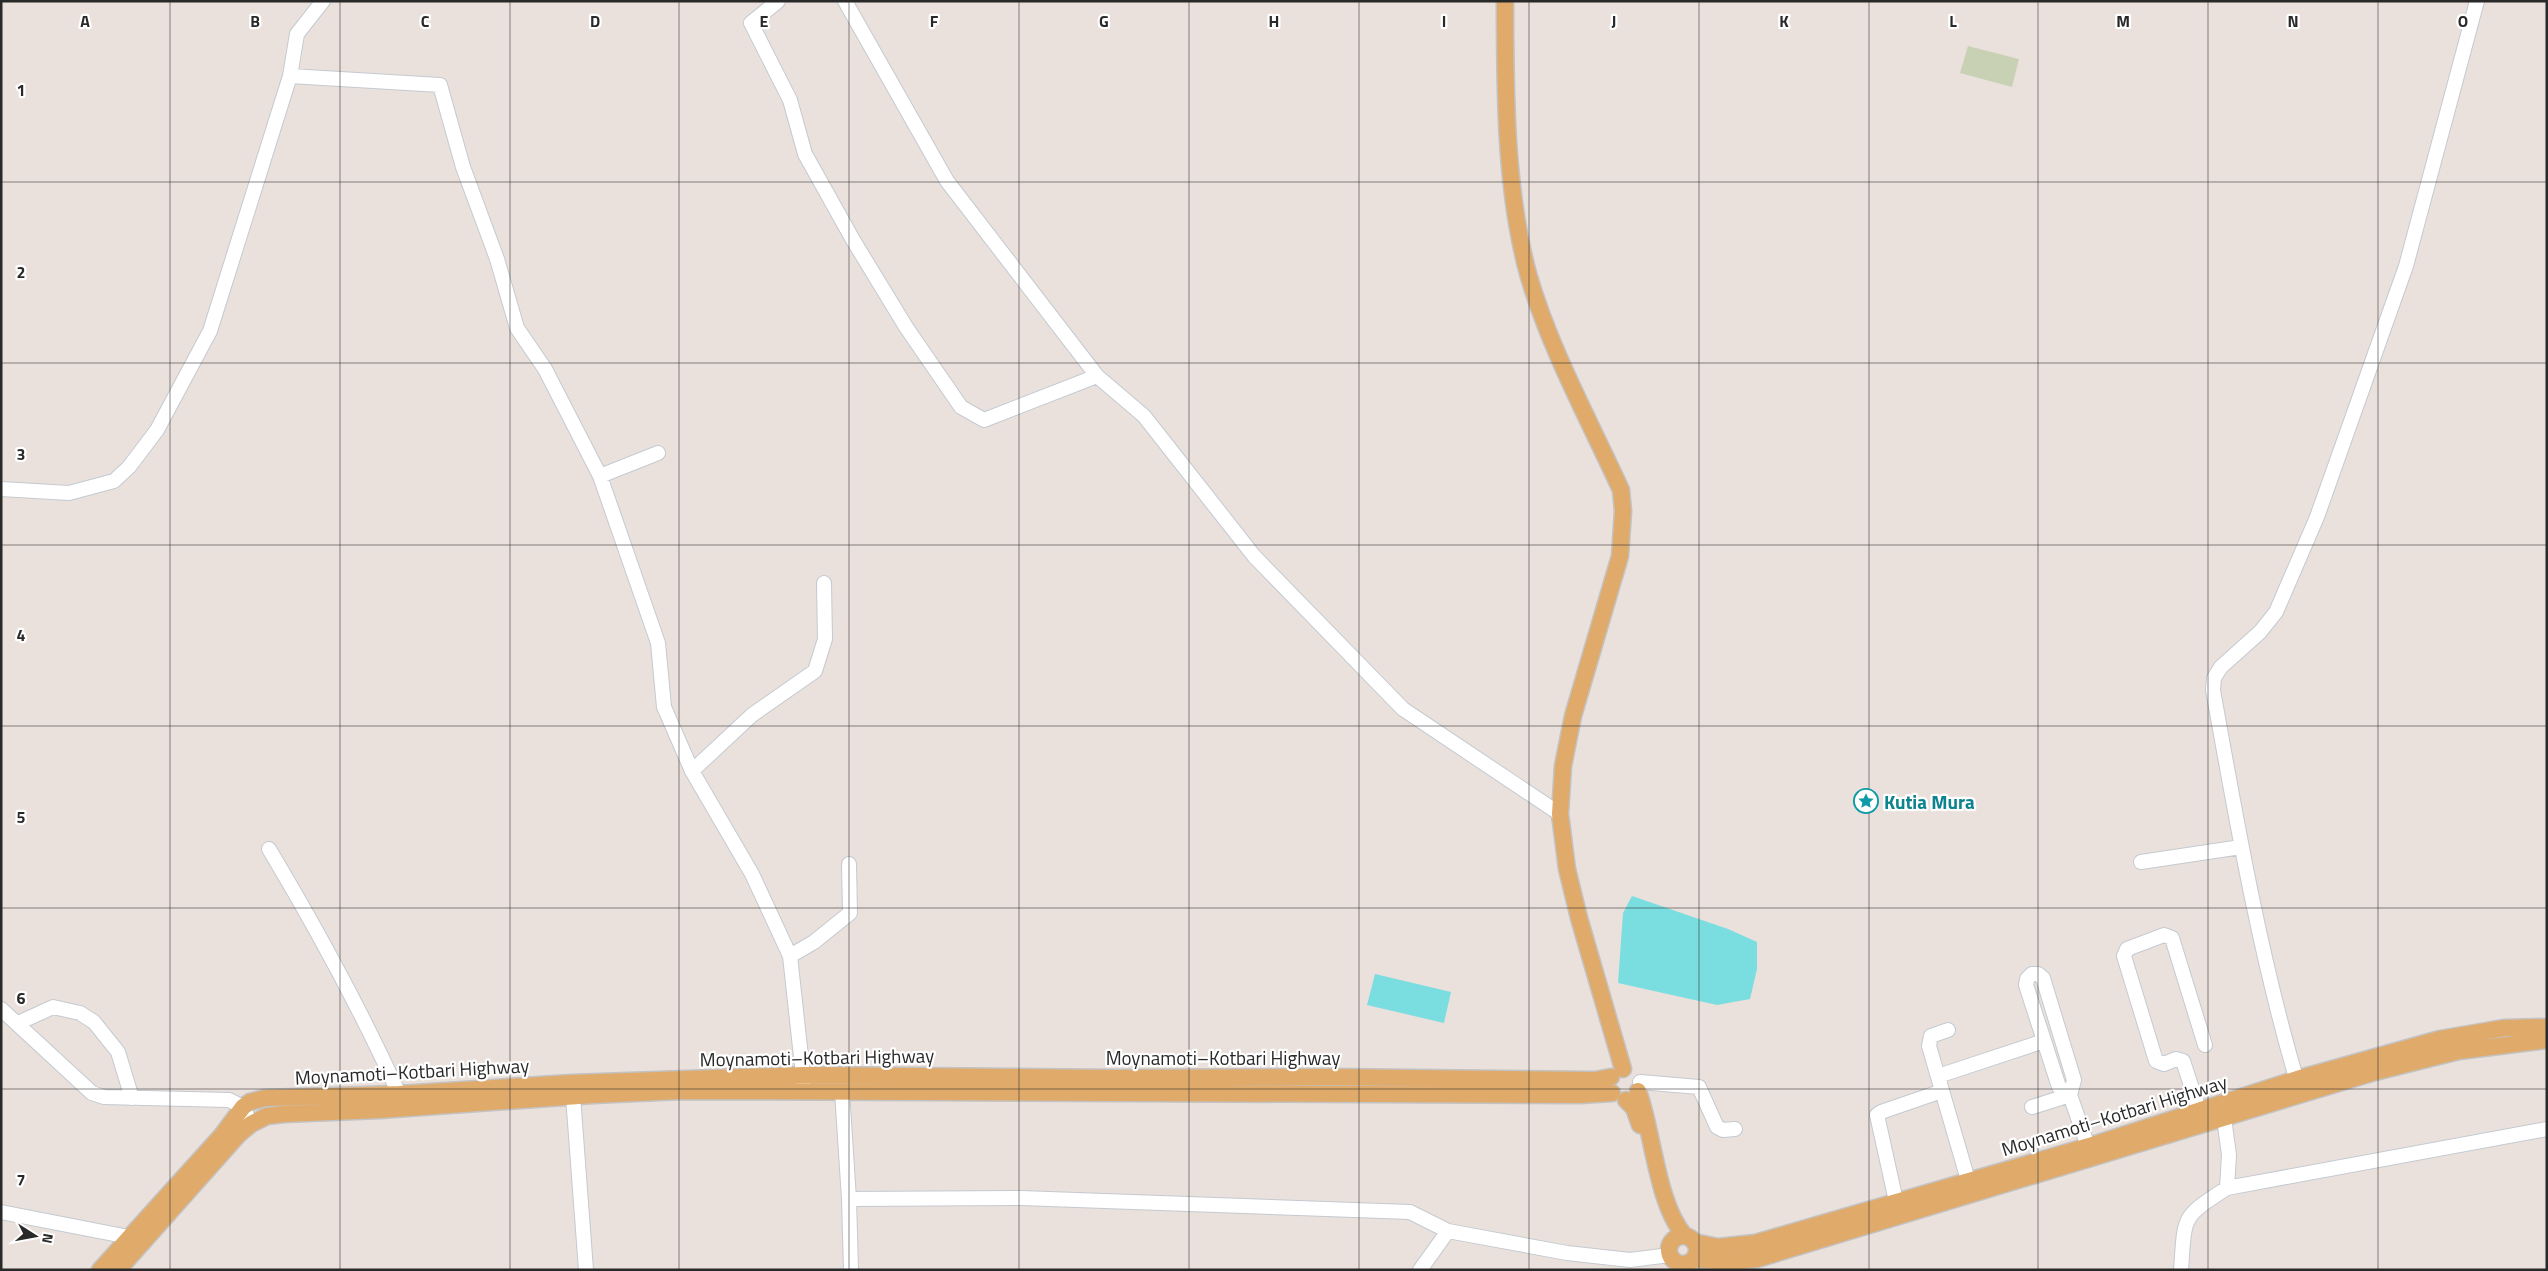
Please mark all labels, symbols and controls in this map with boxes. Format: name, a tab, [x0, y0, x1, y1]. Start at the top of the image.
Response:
text: A	[80, 9, 90, 33]
text: B	[250, 9, 260, 33]
text: C	[421, 9, 430, 33]
text: D	[590, 9, 600, 33]
text: E	[760, 9, 769, 33]
text: F	[930, 9, 939, 33]
text: G	[1099, 9, 1109, 33]
text: H	[1269, 9, 1279, 33]
text: I	[1442, 9, 1446, 33]
text: J	[1612, 9, 1616, 33]
text: K	[1779, 9, 1789, 33]
text: L	[1949, 9, 1957, 33]
text: M	[2116, 9, 2130, 33]
text: N	[2287, 9, 2299, 33]
text: O	[2458, 9, 2468, 33]
text: 1	[17, 78, 25, 102]
text: 2	[17, 260, 25, 284]
text: 3	[17, 442, 25, 466]
text: 4	[17, 623, 26, 647]
place label: Kutia Mura	[1884, 787, 1975, 816]
place icon: Kutia Mura	[1853, 788, 1879, 814]
text: 5	[17, 805, 26, 829]
text: 6	[17, 986, 26, 1010]
street label: Moynamoti–Kotbari Highway	[699, 1040, 935, 1074]
street label: Moynamoti–Kotbari Highway	[1106, 1043, 1340, 1072]
street label: Moynamoti–Kotbari Highway	[294, 1050, 530, 1092]
street label: Moynamoti–Kotbari Highway	[1998, 1067, 2230, 1163]
text: 7	[17, 1168, 25, 1192]
north arrow	[10, 1211, 60, 1261]
text: N	[37, 1232, 59, 1245]

